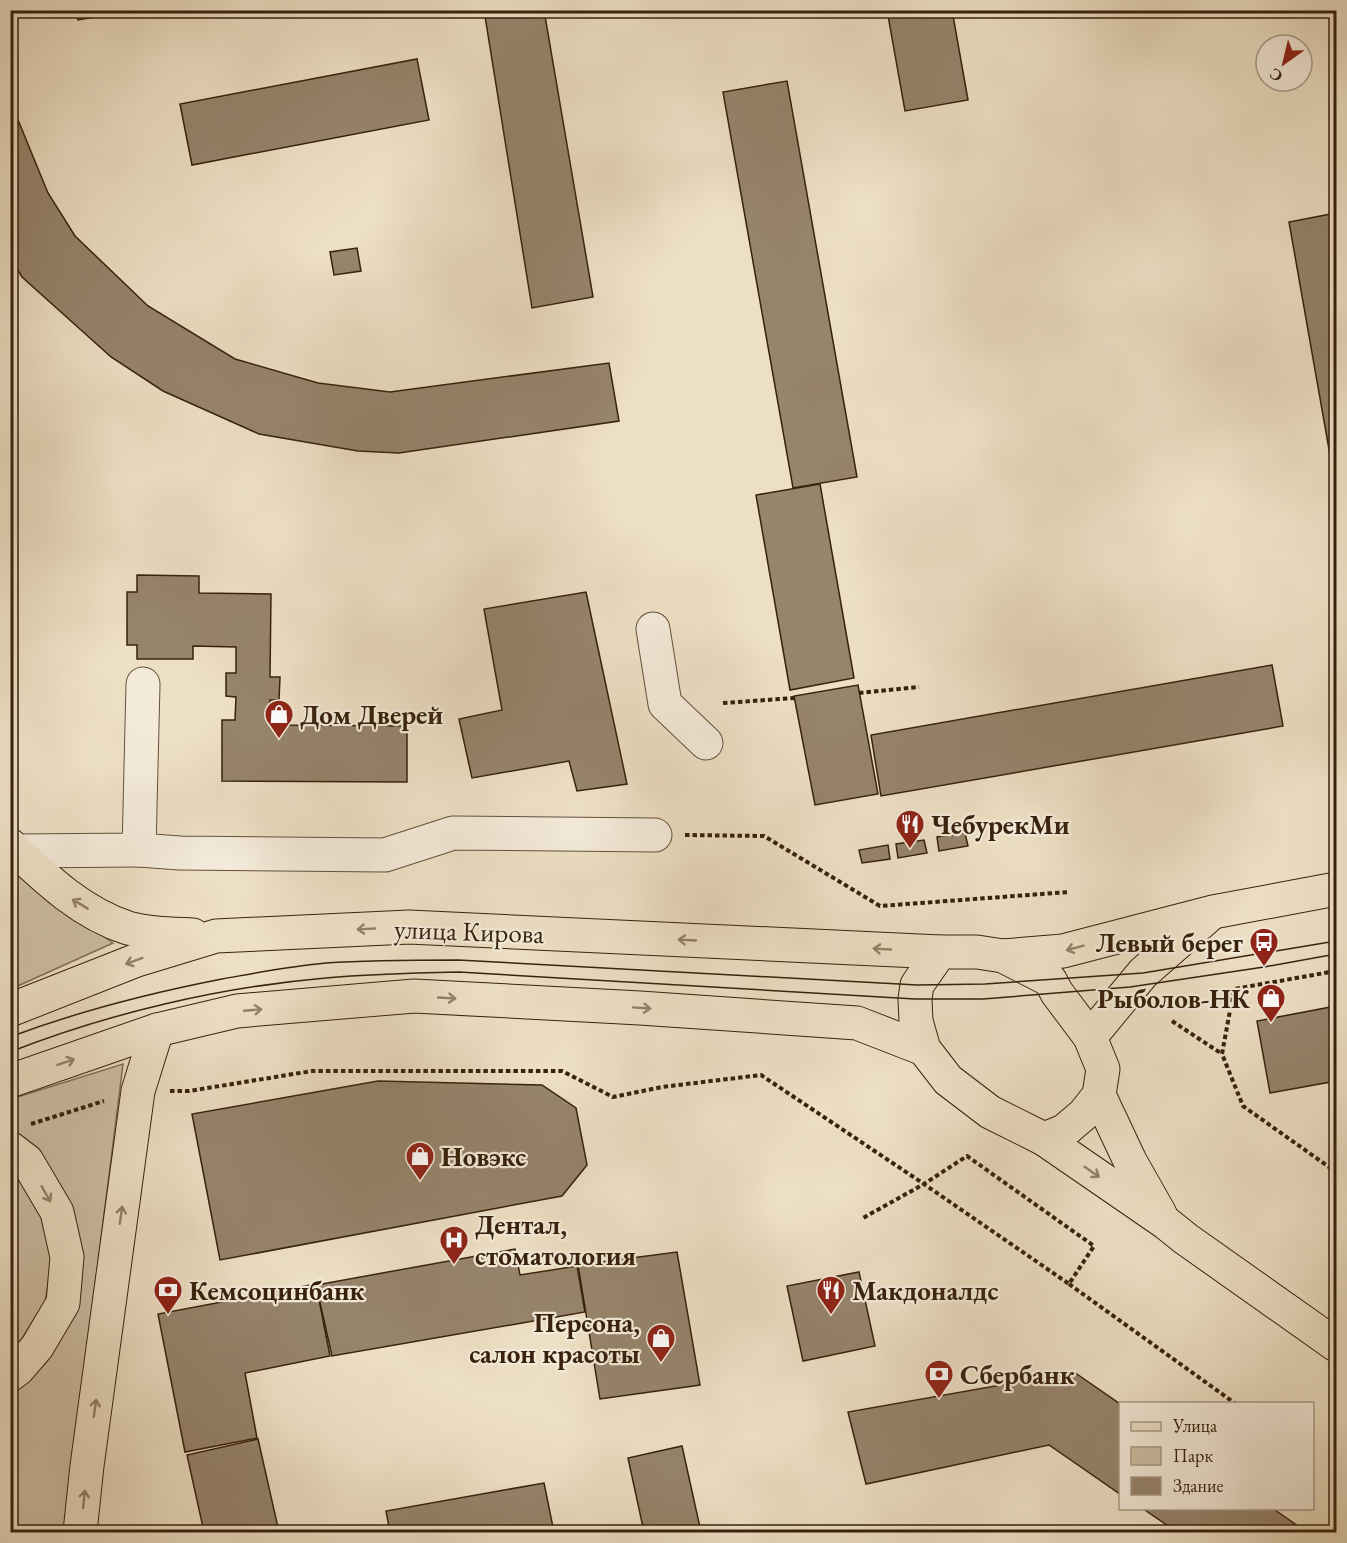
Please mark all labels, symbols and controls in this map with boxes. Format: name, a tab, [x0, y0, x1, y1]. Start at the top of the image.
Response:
north arrow	[1254, 33, 1314, 93]
text: С	[1265, 63, 1286, 87]
place label: Дом Дверей	[300, 697, 443, 732]
shop icon: Дом Дверей	[263, 698, 295, 740]
place label: ЧебурекМи	[931, 807, 1070, 842]
restaurant icon: ЧебурекМи	[894, 808, 926, 850]
one-way arrow	[72, 898, 89, 910]
street label: улица Кирова	[393, 911, 545, 951]
one-way arrow	[357, 923, 377, 934]
place label: Левый берег	[1095, 925, 1243, 960]
bus stop icon: Левый берег	[1248, 926, 1280, 968]
one-way arrow	[678, 934, 698, 945]
one-way arrow	[1066, 942, 1085, 954]
one-way arrow	[872, 944, 892, 955]
one-way arrow	[125, 957, 143, 968]
place label: Рыболов-НК	[1097, 981, 1251, 1016]
shop icon: Рыболов-НК	[1255, 982, 1287, 1024]
one-way arrow	[437, 992, 457, 1003]
one-way arrow	[632, 1003, 652, 1014]
one-way arrow	[243, 1004, 263, 1015]
one-way arrow	[56, 1055, 75, 1066]
place label: Новэкс	[441, 1139, 526, 1174]
shop icon: Новэкс	[404, 1140, 436, 1182]
one-way arrow	[1083, 1166, 1100, 1178]
one-way arrow	[40, 1185, 52, 1202]
one-way arrow	[116, 1206, 127, 1226]
place label: Дентал, стоматология	[475, 1207, 636, 1273]
hospital icon: Дентал, стоматология	[438, 1224, 470, 1266]
place label: Кемсоцинбанк	[189, 1273, 365, 1308]
place label: Макдоналдс	[852, 1273, 999, 1308]
bank icon: Кемсоцинбанк	[152, 1274, 184, 1316]
restaurant icon: Макдоналдс	[815, 1274, 847, 1316]
place label: Персона, салон красоты	[469, 1305, 640, 1371]
shop icon: Персона, салон красоты	[645, 1322, 677, 1364]
place label: Сбербанк	[960, 1357, 1075, 1392]
bank icon: Сбербанк	[923, 1358, 955, 1400]
one-way arrow	[90, 1399, 101, 1419]
legend	[1119, 1402, 1314, 1510]
text: Улица	[1172, 1414, 1218, 1437]
text: Парк	[1173, 1444, 1213, 1467]
text: Здание	[1173, 1474, 1223, 1497]
one-way arrow	[79, 1490, 90, 1510]

